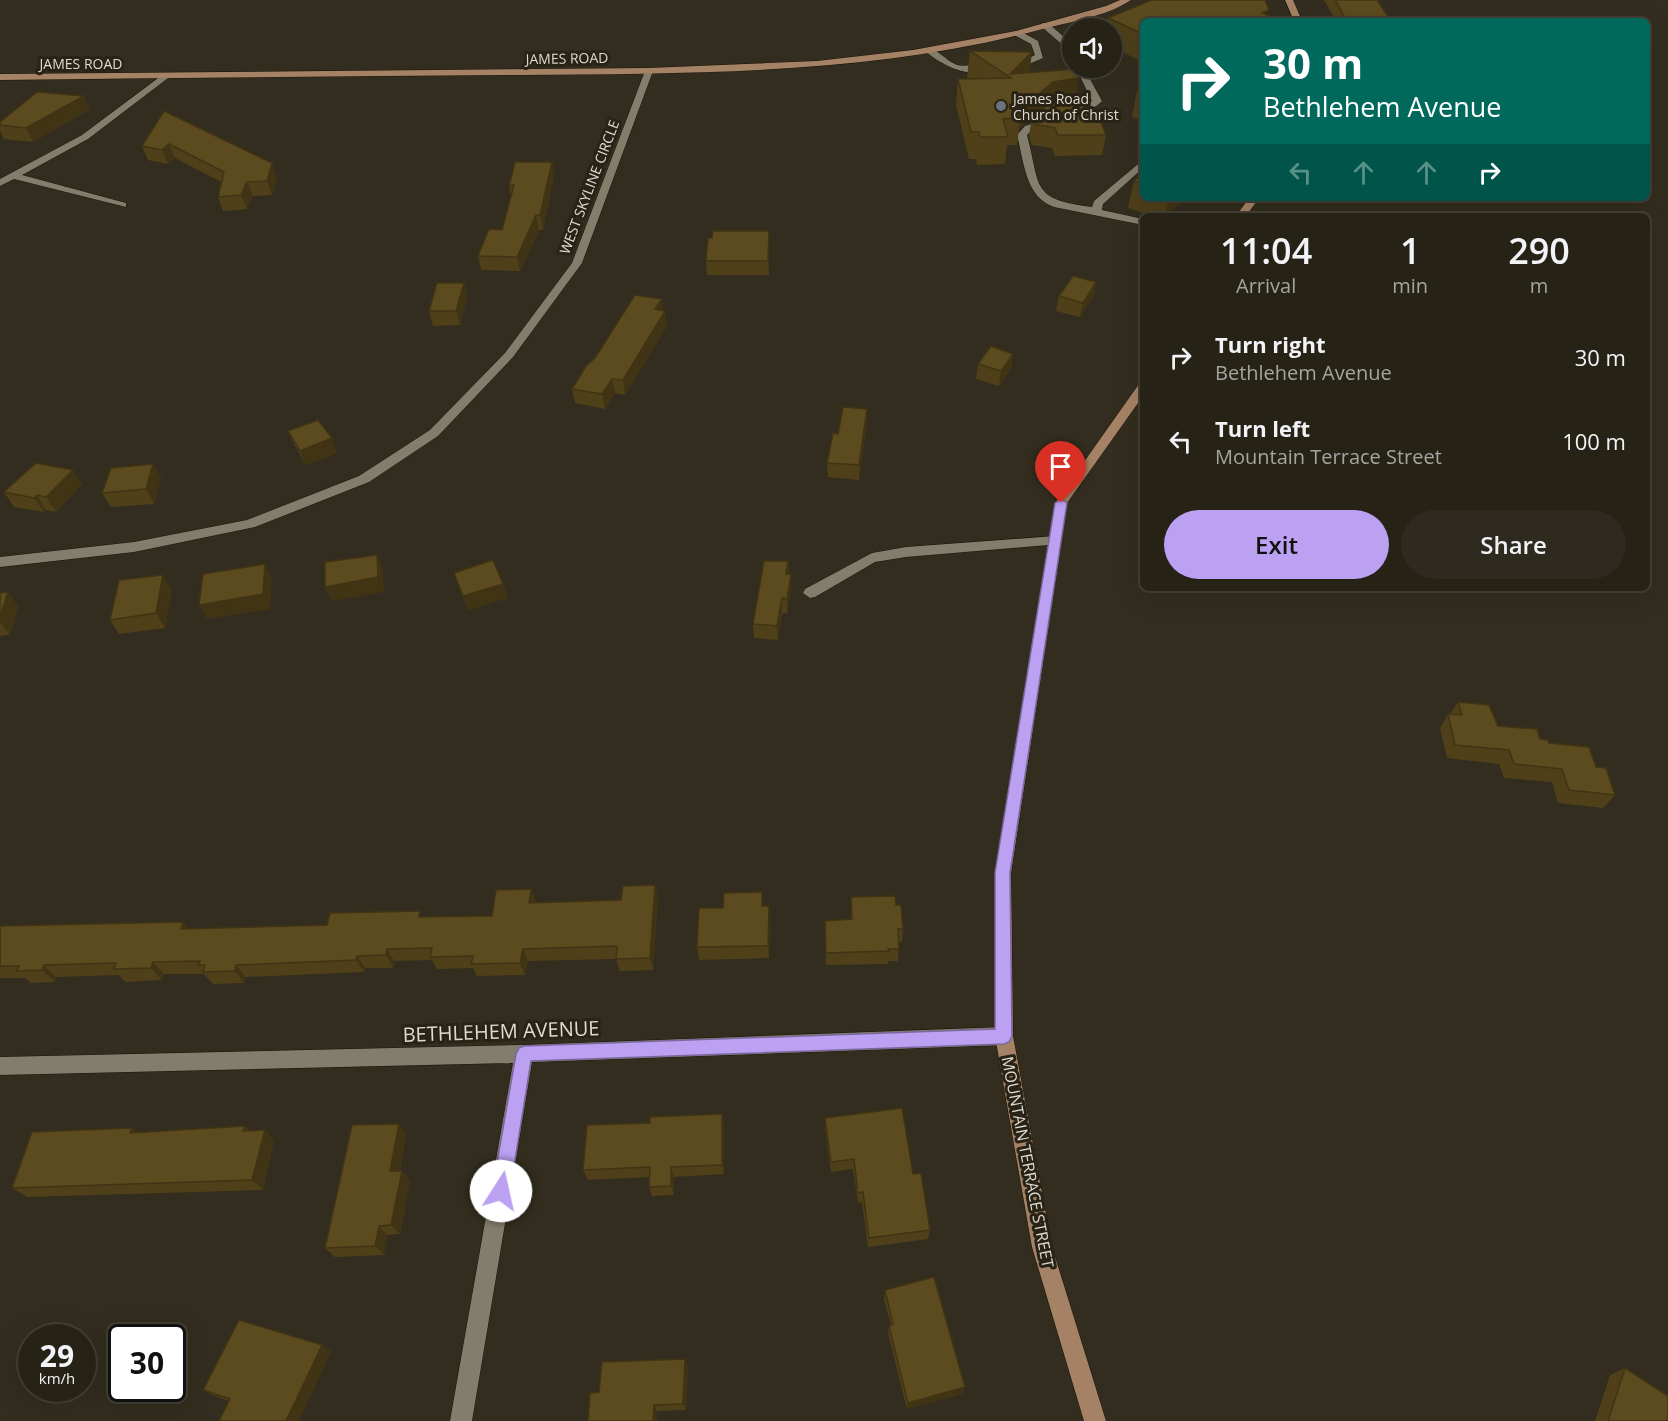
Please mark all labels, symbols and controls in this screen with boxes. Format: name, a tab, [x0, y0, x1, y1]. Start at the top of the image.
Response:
map controls	[1062, 18, 1122, 78]
button: sound	[1062, 18, 1122, 78]
text: 30 m	[1263, 34, 1363, 91]
icon: right	[1164, 42, 1242, 120]
street label: JAMES ROAD	[523, 48, 609, 68]
street label: JAMES ROAD	[38, 54, 122, 73]
text: Bethlehem Avenue	[1263, 88, 1502, 125]
place label: James Road Church of Christ	[1011, 89, 1119, 124]
marker: James Road Church of Christ	[994, 99, 1008, 113]
street label: WEST SKYLINE CIRCLE	[555, 117, 623, 257]
icon: left	[1284, 156, 1317, 189]
icon: ahead	[1347, 156, 1380, 189]
icon: ahead	[1410, 156, 1443, 189]
icon: right	[1473, 156, 1506, 189]
text: 11:04	[1220, 226, 1312, 275]
text: 1	[1400, 226, 1421, 275]
text: 290	[1508, 226, 1570, 275]
text: Arrival	[1236, 272, 1296, 299]
text: min	[1392, 272, 1428, 299]
text: m	[1530, 272, 1548, 299]
text: Turn right	[1215, 329, 1326, 359]
icon: right	[1164, 341, 1197, 374]
text: 30 m	[1575, 342, 1626, 372]
text: Bethlehem Avenue	[1215, 359, 1392, 386]
text: Turn left	[1215, 413, 1310, 443]
icon: left	[1164, 425, 1197, 458]
text: 100 m	[1562, 426, 1626, 456]
pin	[1035, 441, 1086, 503]
text: Mountain Terrace Street	[1215, 443, 1442, 470]
icon: arrive	[1044, 450, 1077, 483]
button: Exit	[1164, 510, 1389, 579]
button: Share	[1401, 510, 1626, 579]
street label: BETHLEHEM AVENUE	[402, 1014, 600, 1048]
street label: MOUNTAIN TERRACE STREET	[997, 1054, 1059, 1270]
position arrow	[469, 1159, 533, 1223]
speed limit sign: 30	[108, 1324, 186, 1402]
text: 29	[40, 1335, 74, 1376]
text: km/h	[39, 1368, 75, 1388]

